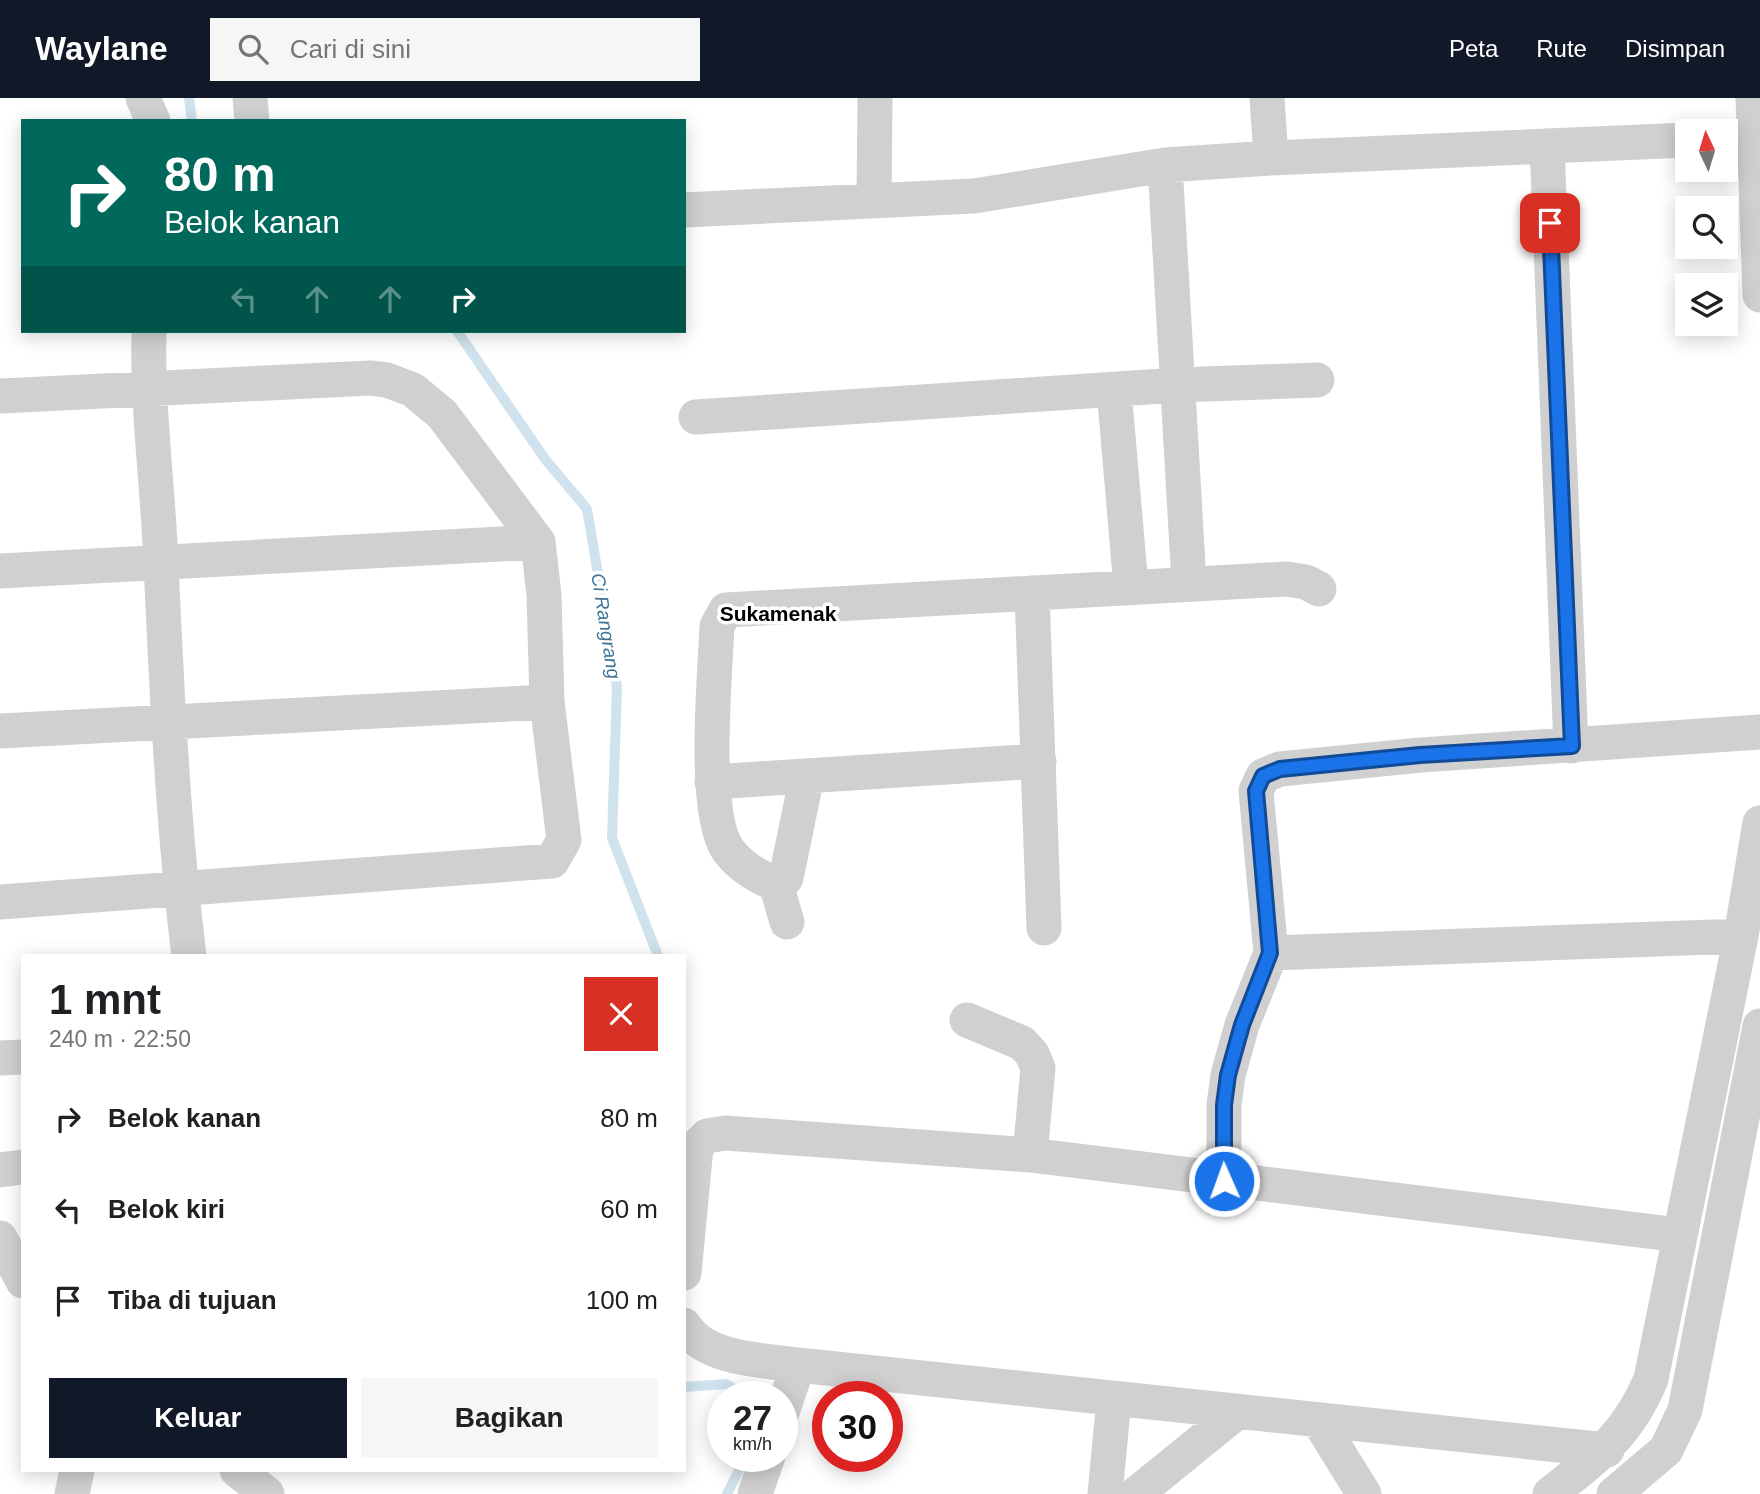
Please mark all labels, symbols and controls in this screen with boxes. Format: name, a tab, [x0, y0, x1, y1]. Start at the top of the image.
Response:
search box	[210, 18, 700, 81]
text: Waylane	[35, 30, 168, 67]
icon: search	[234, 30, 272, 68]
text: Cari di sini	[290, 34, 411, 64]
text: Peta	[1449, 35, 1498, 62]
text: Rute	[1536, 35, 1587, 62]
text: Disimpan	[1625, 35, 1725, 62]
north arrow	[1675, 119, 1738, 182]
map controls	[1675, 119, 1738, 336]
icon: right	[49, 147, 140, 238]
text: 80 m	[164, 147, 276, 201]
pin	[1520, 193, 1580, 253]
button: search	[1675, 196, 1738, 259]
text: Belok kanan	[164, 204, 340, 240]
icon: arrive	[1531, 204, 1569, 242]
button: layers	[1675, 273, 1738, 336]
icon: left	[225, 280, 263, 318]
icon: ahead	[298, 280, 336, 318]
icon: ahead	[371, 280, 409, 318]
icon: right	[444, 280, 482, 318]
water label: Ci Rangrang	[587, 572, 625, 681]
district label: Sukamenak	[720, 602, 837, 625]
text: 1 mnt	[49, 976, 161, 1023]
button: close	[584, 977, 658, 1051]
text: 240 m · 22:50	[49, 1026, 191, 1052]
icon: right	[49, 1100, 87, 1138]
text: Belok kanan	[108, 1103, 261, 1133]
text: 80 m	[600, 1103, 658, 1133]
position arrow	[1187, 1144, 1261, 1218]
icon: left	[49, 1191, 87, 1229]
text: Belok kiri	[108, 1194, 225, 1224]
text: 60 m	[600, 1194, 658, 1224]
icon: arrive	[49, 1282, 87, 1320]
text: Tiba di tujuan	[108, 1285, 277, 1315]
text: 100 m	[586, 1285, 658, 1315]
button: Keluar	[49, 1378, 347, 1458]
button: Bagikan	[361, 1378, 658, 1458]
speed limit sign: 30	[812, 1381, 903, 1472]
text: 27	[733, 1398, 772, 1437]
text: km/h	[733, 1434, 772, 1454]

